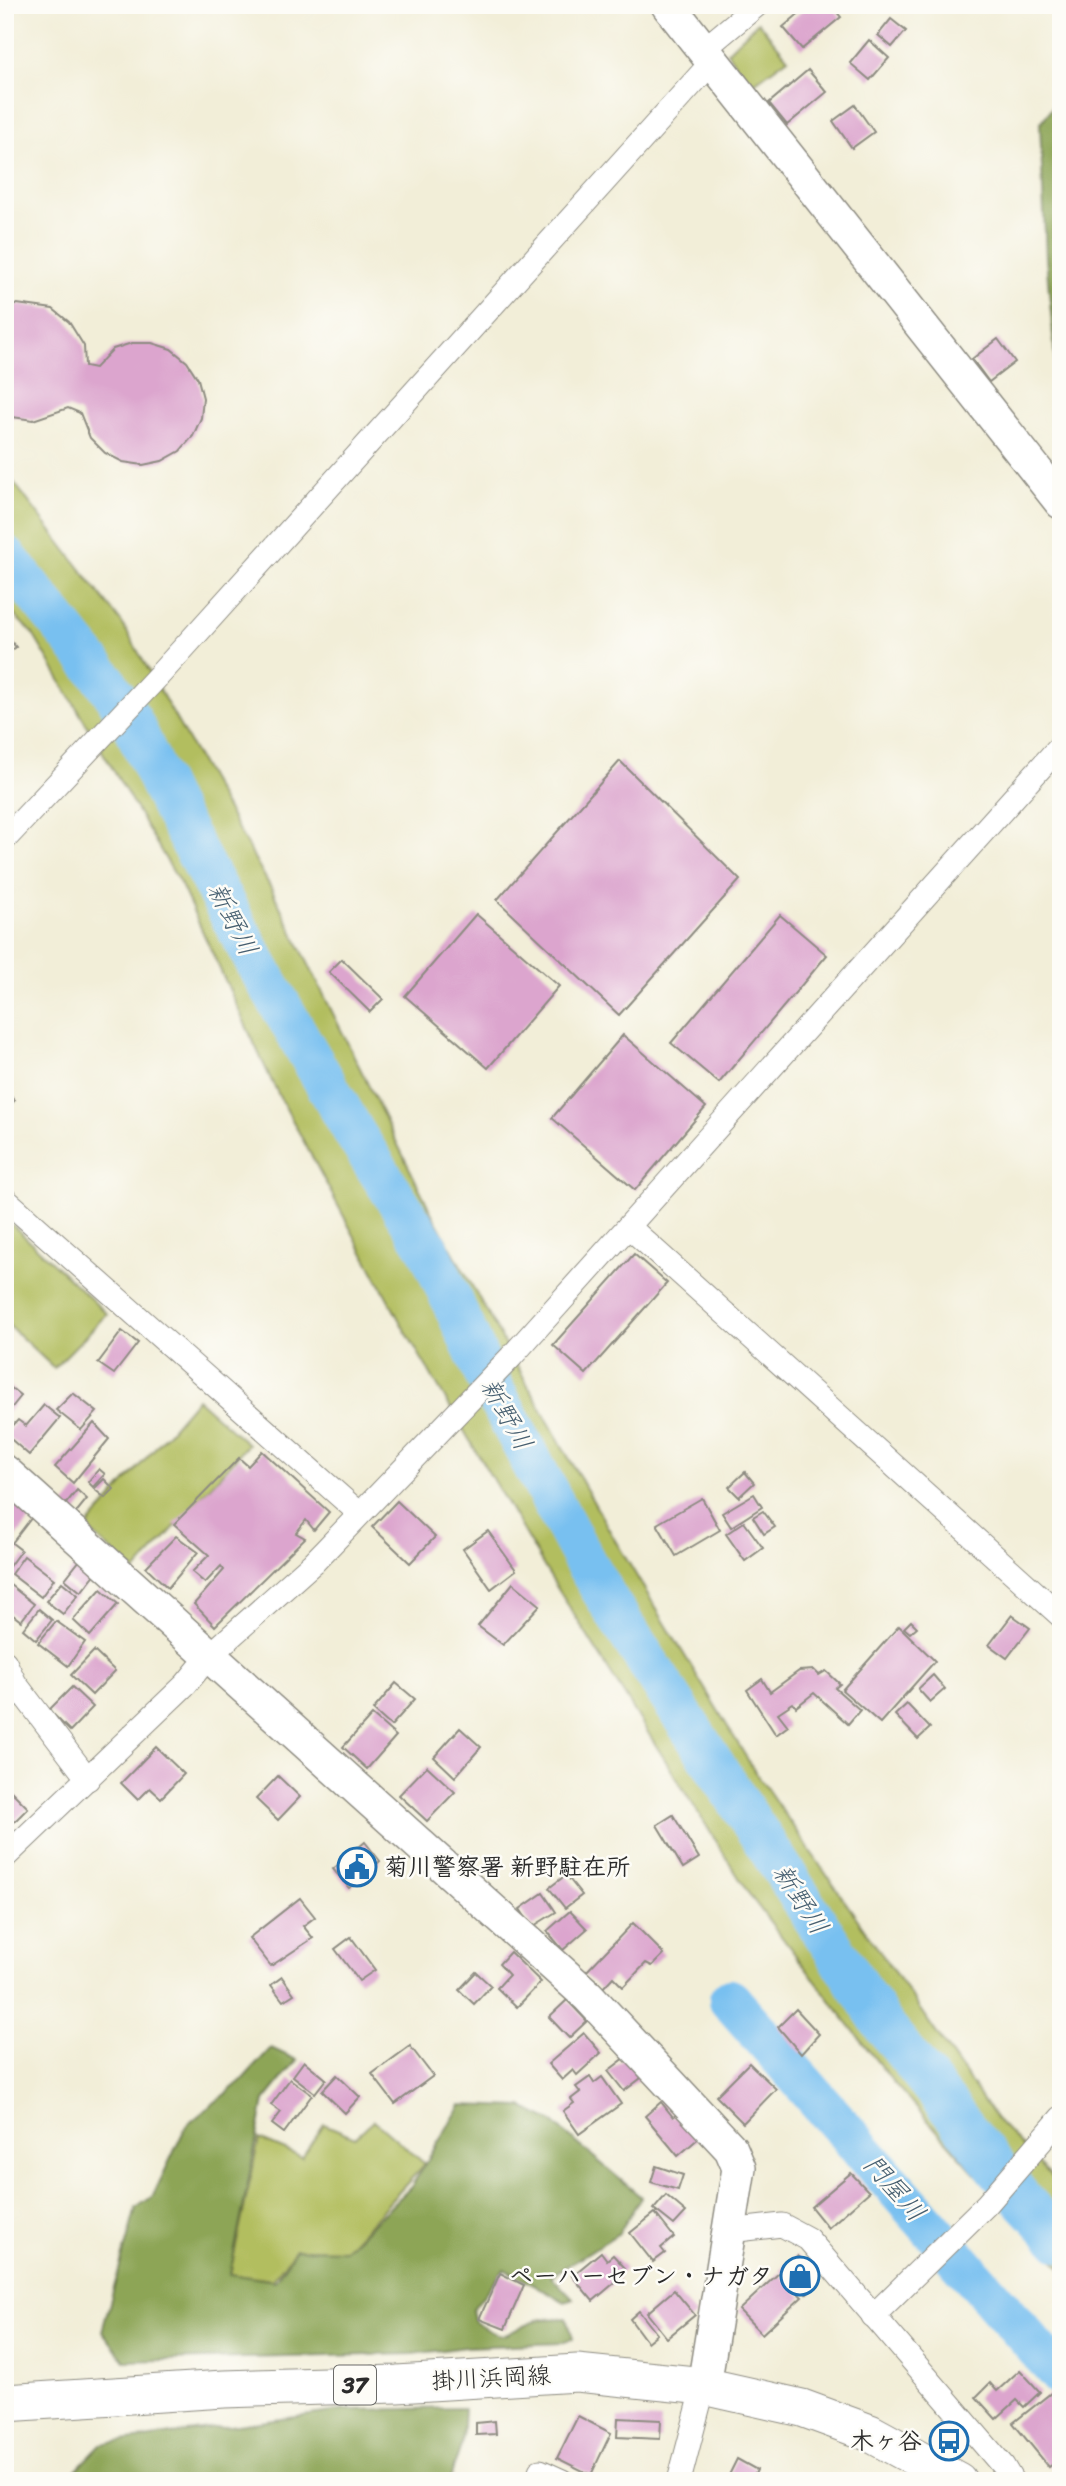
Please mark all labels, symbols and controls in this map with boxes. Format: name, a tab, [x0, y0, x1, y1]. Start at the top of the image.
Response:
water label: 新野川	[195, 874, 271, 964]
water label: 新野川	[468, 1369, 546, 1459]
public building icon: 菊川警察署 新野駐在所	[336, 1846, 378, 1888]
place label: 菊川警察署 新野駐在所	[384, 1846, 630, 1888]
water label: 新野川	[760, 1854, 842, 1944]
water label: 門屋川	[852, 2143, 938, 2233]
place label: ペーハーセブン・ナガタ	[509, 2255, 773, 2297]
shop icon: ペーハーセブン・ナガタ	[779, 2255, 821, 2297]
street label: 掛川浜岡線	[430, 2354, 552, 2402]
road number: 37	[334, 2366, 376, 2404]
place label: 木ヶ谷	[850, 2420, 922, 2462]
bus stop icon: 木ヶ谷	[928, 2420, 970, 2462]

